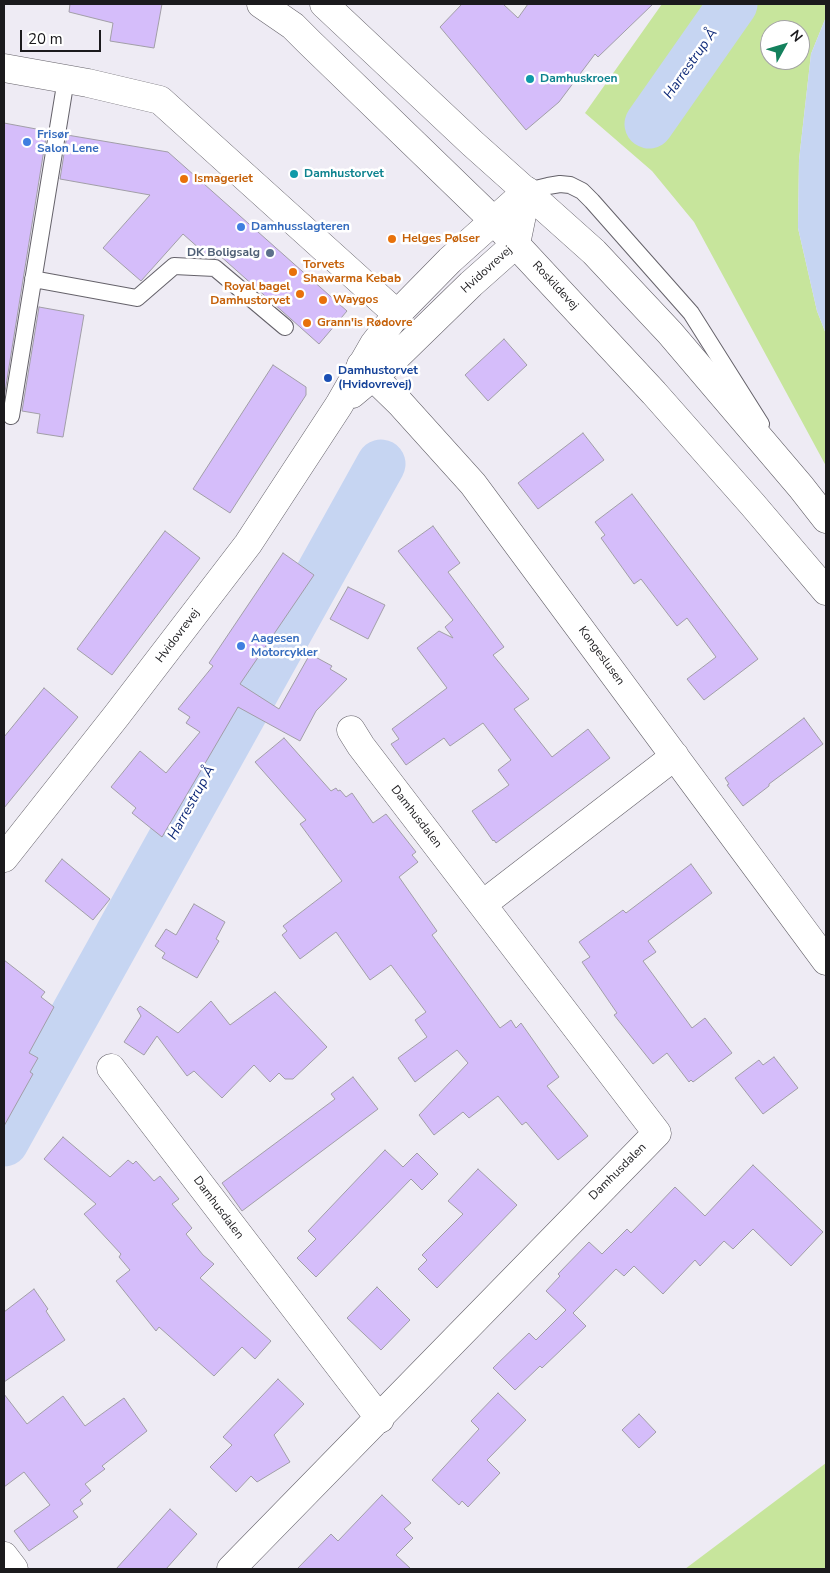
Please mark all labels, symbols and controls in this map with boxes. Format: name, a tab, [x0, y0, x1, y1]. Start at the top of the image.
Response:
scale bar	[22, 20, 104, 52]
north arrow	[760, 20, 810, 70]
water label: Harrestrup Å	[661, 26, 721, 102]
text: N	[786, 26, 807, 46]
text: 20 m	[28, 29, 63, 49]
place label: Damhuskroen	[540, 72, 618, 86]
marker: Damhuskroen	[524, 73, 536, 85]
place label: Frisør Salon Lene	[37, 128, 99, 156]
marker: Frisør Salon Lene	[21, 136, 33, 148]
place label: Damhustorvet	[304, 167, 384, 181]
marker: Damhustorvet	[288, 168, 300, 180]
place label: Ismageriet	[194, 172, 253, 186]
marker: Ismageriet	[178, 173, 190, 185]
place label: Damhusslagteren	[251, 220, 350, 234]
marker: Damhusslagteren	[235, 221, 247, 233]
place label: Helges Pølser	[402, 232, 480, 246]
marker: Helges Pølser	[386, 233, 398, 245]
street label: Hvidovrevej	[459, 243, 515, 297]
place label: DK Boligsalg	[187, 246, 260, 260]
marker: DK Boligsalg	[264, 247, 276, 259]
place label: Torvets Shawarma Kebab	[303, 258, 401, 286]
street label: Roskildevej	[529, 259, 581, 313]
marker: Torvets Shawarma Kebab	[287, 266, 299, 278]
place label: Royal bagel Damhustorvet	[210, 280, 290, 308]
marker: Royal bagel Damhustorvet	[294, 288, 306, 300]
place label: Waygos	[333, 293, 378, 307]
marker: Waygos	[317, 294, 329, 306]
place label: Grann'is Rødovre	[317, 316, 413, 330]
marker: Grann'is Rødovre	[301, 317, 313, 329]
place label: Damhustorvet (Hvidovrevej)	[338, 364, 418, 392]
marker: Damhustorvet (Hvidovrevej)	[322, 372, 334, 384]
street label: Hvidovrevej	[153, 606, 203, 666]
street label: Kongeslusen	[575, 624, 627, 688]
place label: Aagesen Motorcykler	[251, 632, 318, 660]
marker: Aagesen Motorcykler	[235, 640, 247, 652]
water label: Harrestrup Å	[165, 763, 219, 843]
street label: Damhusdalen	[387, 783, 445, 851]
street label: Damhusdalen	[586, 1140, 650, 1204]
street label: Damhusdalen	[190, 1174, 246, 1242]

